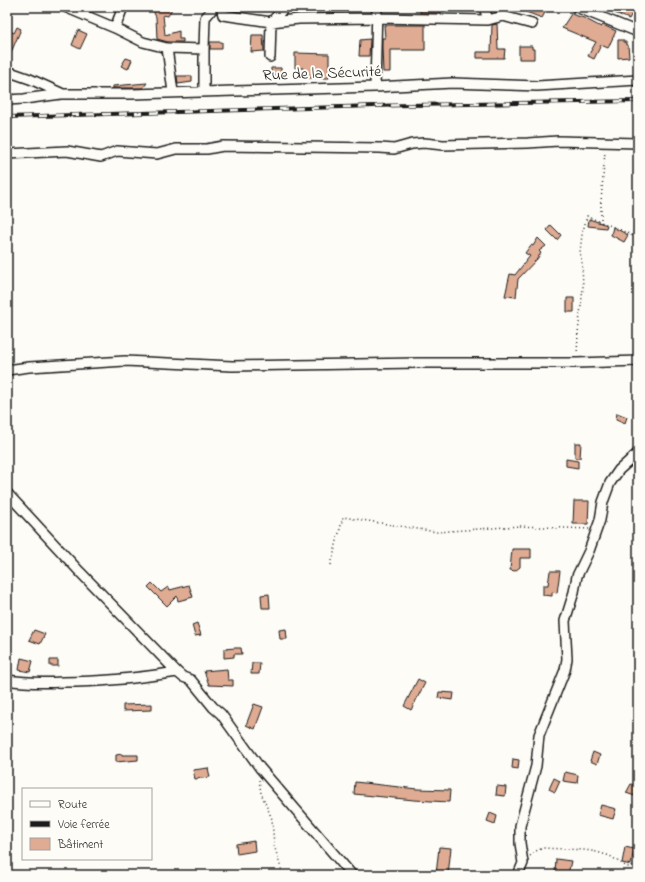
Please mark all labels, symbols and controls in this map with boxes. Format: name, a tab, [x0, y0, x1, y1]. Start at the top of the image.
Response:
street label: Rue de la Sécurité	[262, 60, 383, 88]
legend	[22, 788, 152, 860]
text: Route	[58, 796, 88, 814]
text: Voie ferrée	[57, 816, 110, 834]
text: Bâtiment	[57, 836, 103, 854]

